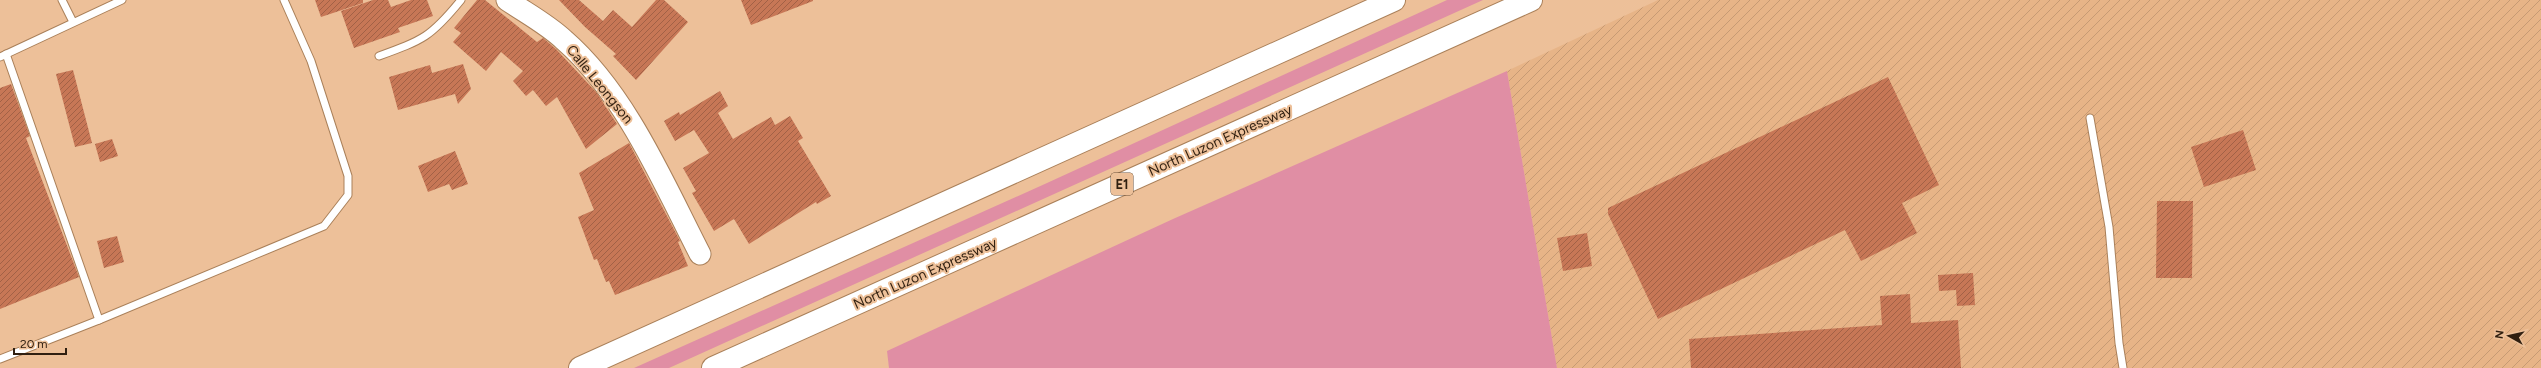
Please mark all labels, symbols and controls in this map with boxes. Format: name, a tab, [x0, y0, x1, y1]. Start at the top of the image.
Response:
street label: Calle Leongson	[563, 42, 637, 127]
street label: North Luzon Expressway	[1146, 101, 1295, 180]
road number: E1	[1111, 173, 1133, 195]
street label: North Luzon Expressway	[851, 234, 1000, 313]
north arrow	[2489, 316, 2529, 356]
scale bar	[14, 330, 66, 356]
text: N	[2493, 330, 2507, 340]
text: 20 m	[20, 337, 48, 351]

